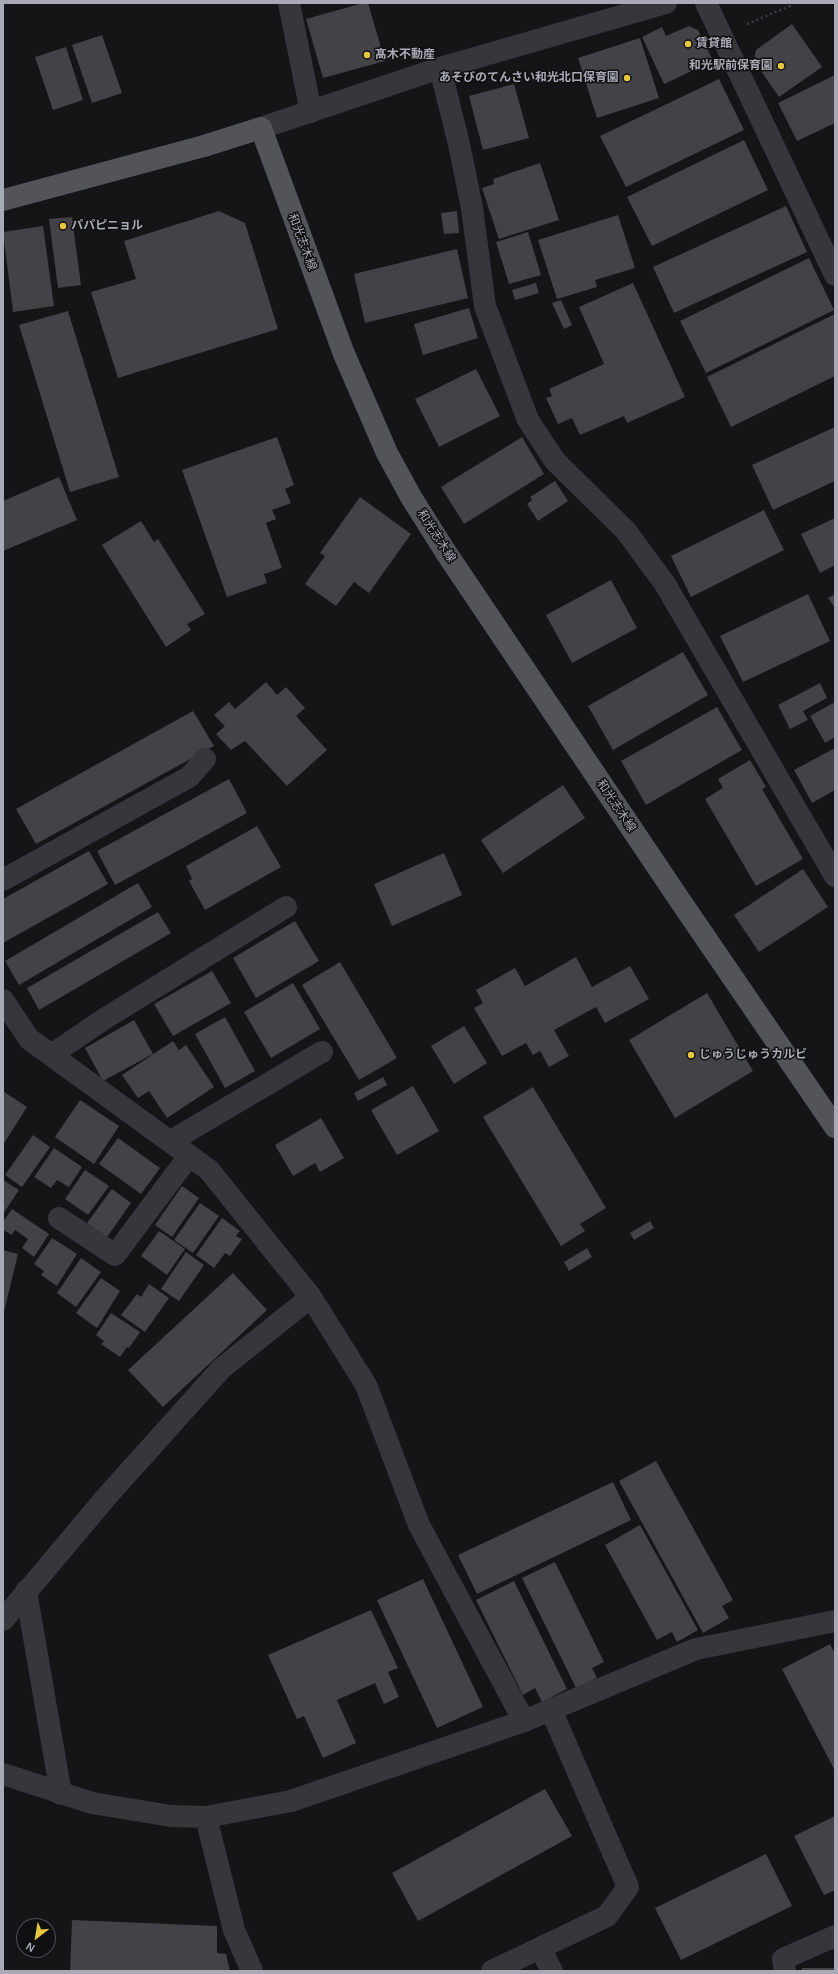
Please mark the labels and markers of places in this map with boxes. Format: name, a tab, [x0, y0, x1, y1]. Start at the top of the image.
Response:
place label: 賃貸館	[696, 37, 732, 51]
marker: 賃貸館	[683, 39, 693, 49]
place label: 髙木不動産	[375, 48, 435, 62]
marker: 髙木不動産	[362, 50, 372, 60]
place label: 和光駅前保育園	[689, 59, 773, 73]
marker: 和光駅前保育園	[776, 61, 786, 71]
place label: あそびのてんさい和光北口保育園	[439, 71, 619, 85]
marker: あそびのてんさい和光北口保育園	[622, 73, 632, 83]
place label: パパピニョル	[71, 219, 143, 233]
marker: パパピニョル	[58, 221, 68, 231]
place label: じゅうじゅうカルビ	[699, 1048, 807, 1062]
marker: じゅうじゅうカルビ	[686, 1050, 696, 1060]

